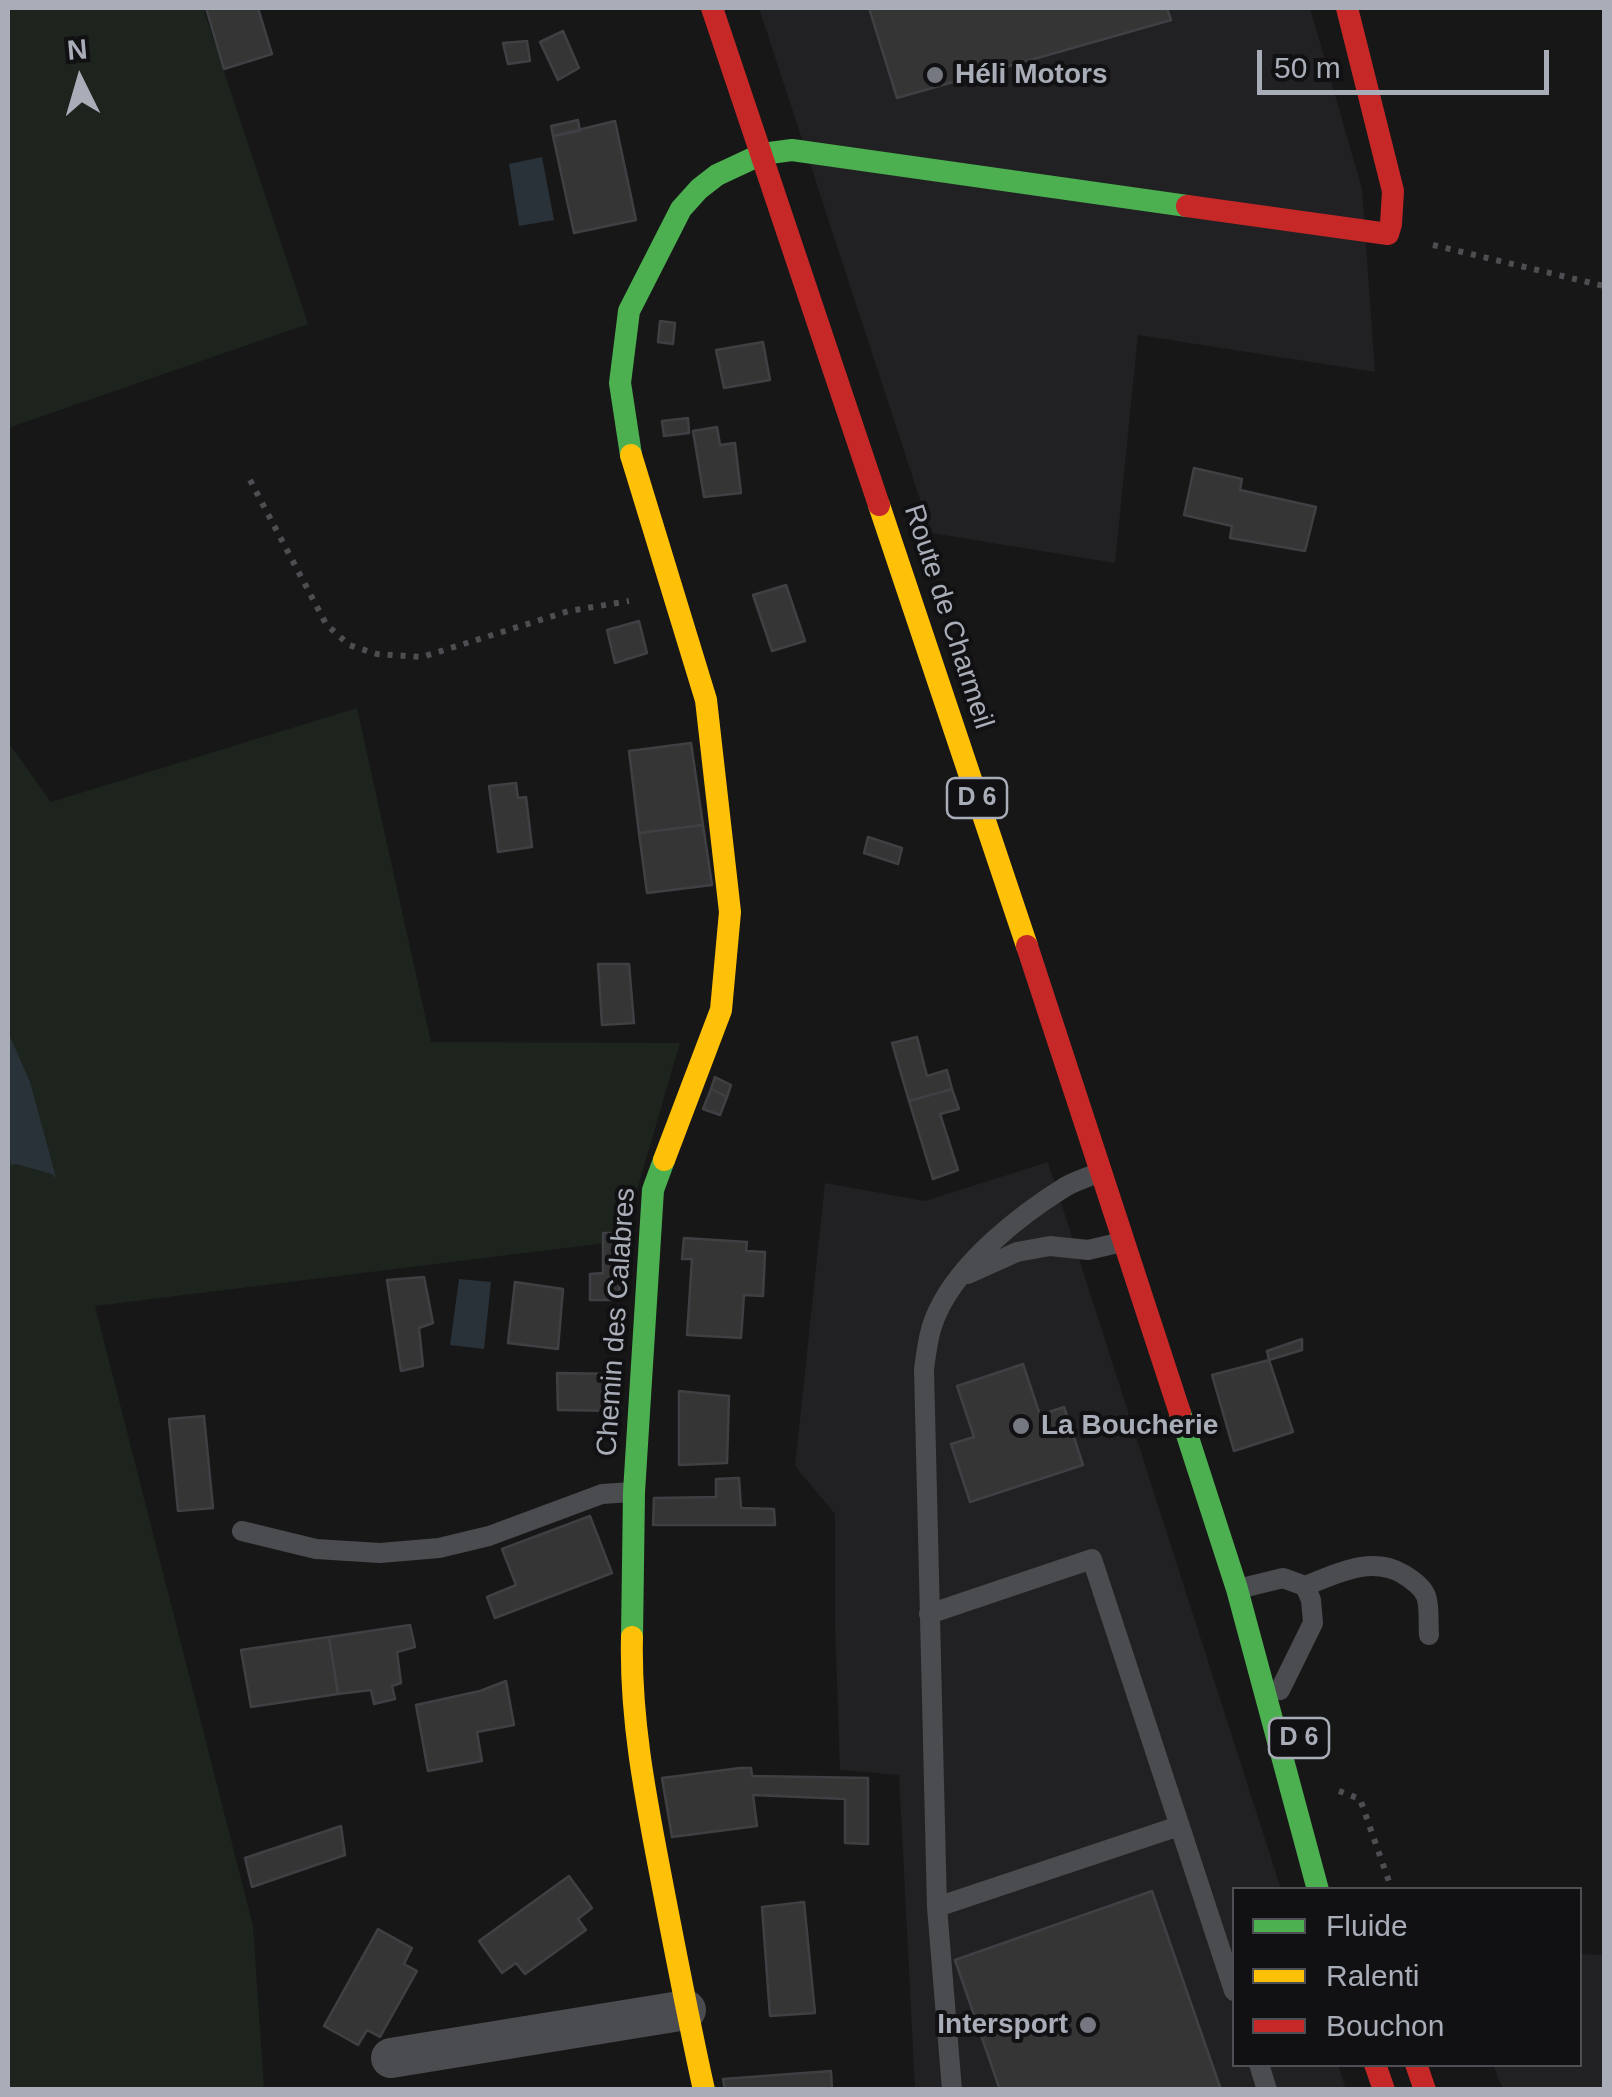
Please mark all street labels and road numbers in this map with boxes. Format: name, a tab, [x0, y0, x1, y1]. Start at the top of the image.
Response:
street label: Route de Charmeil	[896, 501, 1000, 733]
road number: D 6	[947, 778, 1007, 818]
street label: Chemin des Calabres	[591, 1187, 643, 1457]
road number: D 6	[1269, 1718, 1329, 1758]

